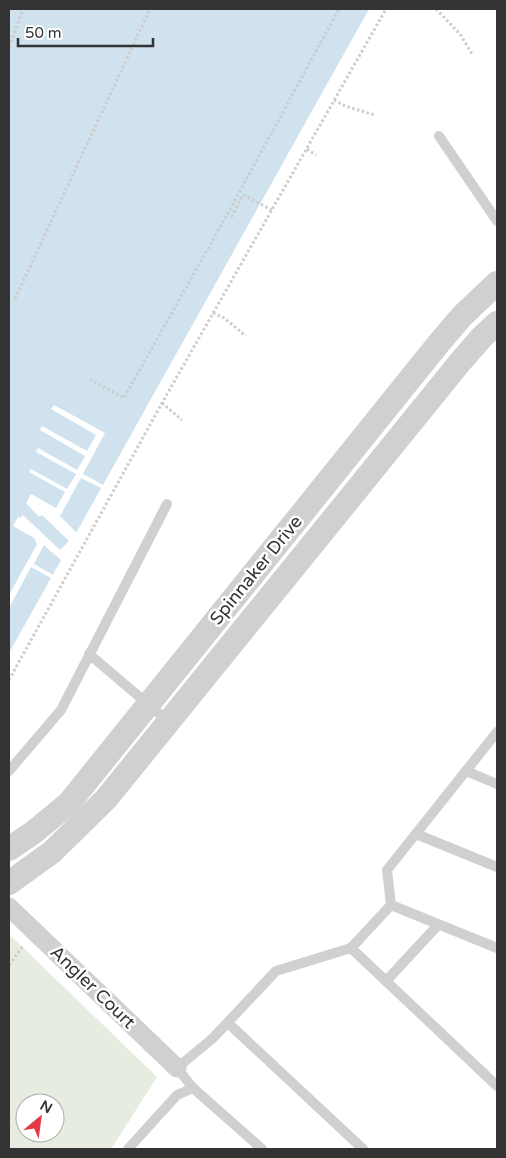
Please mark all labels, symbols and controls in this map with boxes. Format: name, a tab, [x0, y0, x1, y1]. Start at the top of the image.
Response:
scale bar	[18, 15, 152, 47]
text: 50 m	[25, 24, 62, 42]
street label: Spinnaker Drive	[205, 511, 307, 629]
street label: Angler Court	[46, 941, 140, 1033]
north arrow	[15, 1093, 65, 1143]
text: N	[37, 1097, 55, 1117]

